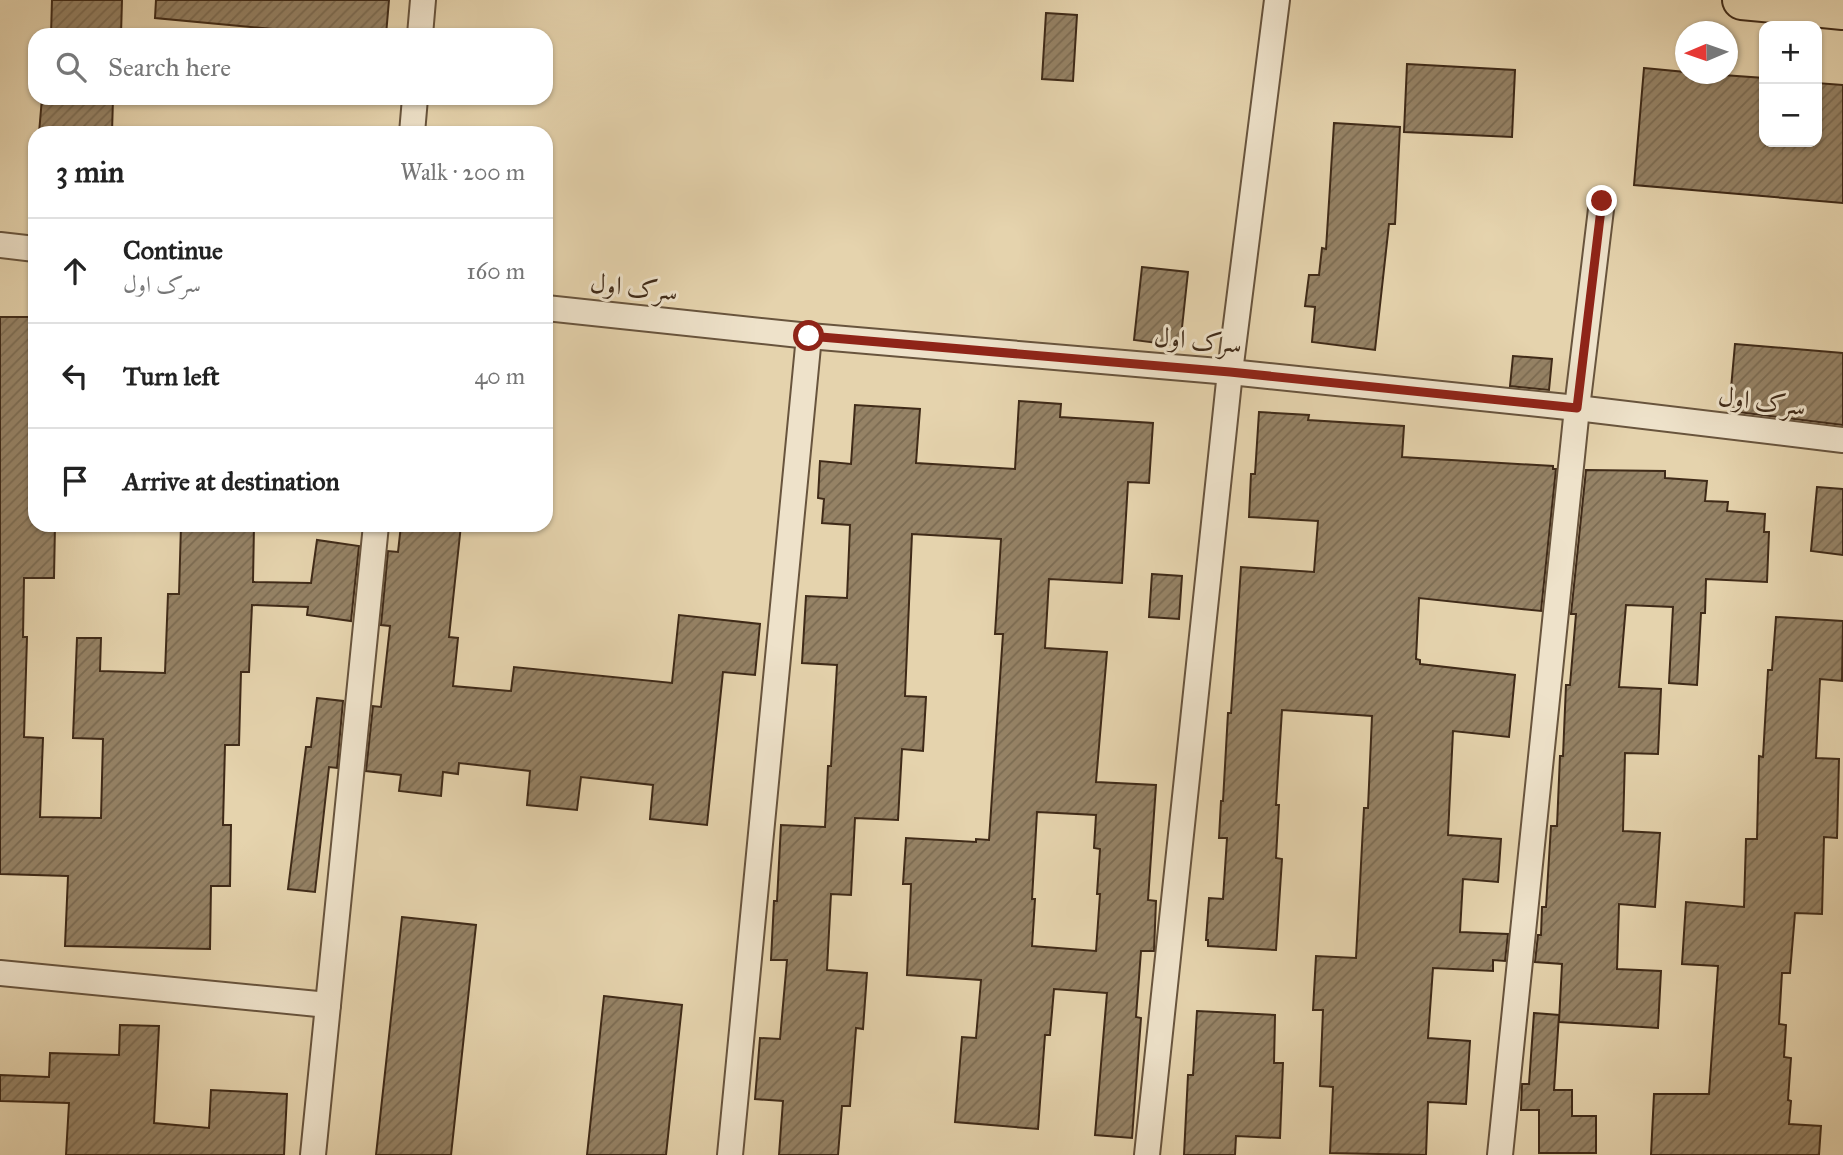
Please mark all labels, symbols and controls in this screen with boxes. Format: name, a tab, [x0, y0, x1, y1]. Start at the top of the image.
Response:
north arrow	[1675, 21, 1738, 84]
map controls	[1759, 21, 1822, 147]
button: +	[1759, 21, 1822, 84]
search box	[28, 28, 553, 105]
icon: search	[52, 48, 90, 86]
text: Search here	[108, 51, 231, 83]
button: −	[1759, 84, 1822, 147]
text: 3 min	[56, 154, 124, 190]
text: Walk · 200 m	[400, 158, 525, 186]
route end	[1586, 185, 1617, 216]
text: Continue	[123, 234, 223, 266]
icon: ahead	[56, 252, 94, 290]
text: 160 m	[467, 257, 525, 285]
street label: سرک‌ اول	[588, 266, 679, 309]
text: سرک‌ اول	[123, 270, 201, 298]
route start	[793, 320, 824, 351]
street label: سرک‌ اول	[1153, 320, 1243, 361]
icon: left	[56, 357, 94, 395]
text: Turn left	[123, 360, 219, 392]
text: 40 m	[475, 362, 525, 390]
street label: سرک‌ اول	[1716, 380, 1808, 423]
icon: arrive	[56, 462, 94, 500]
text: Arrive at destination	[123, 465, 340, 497]

